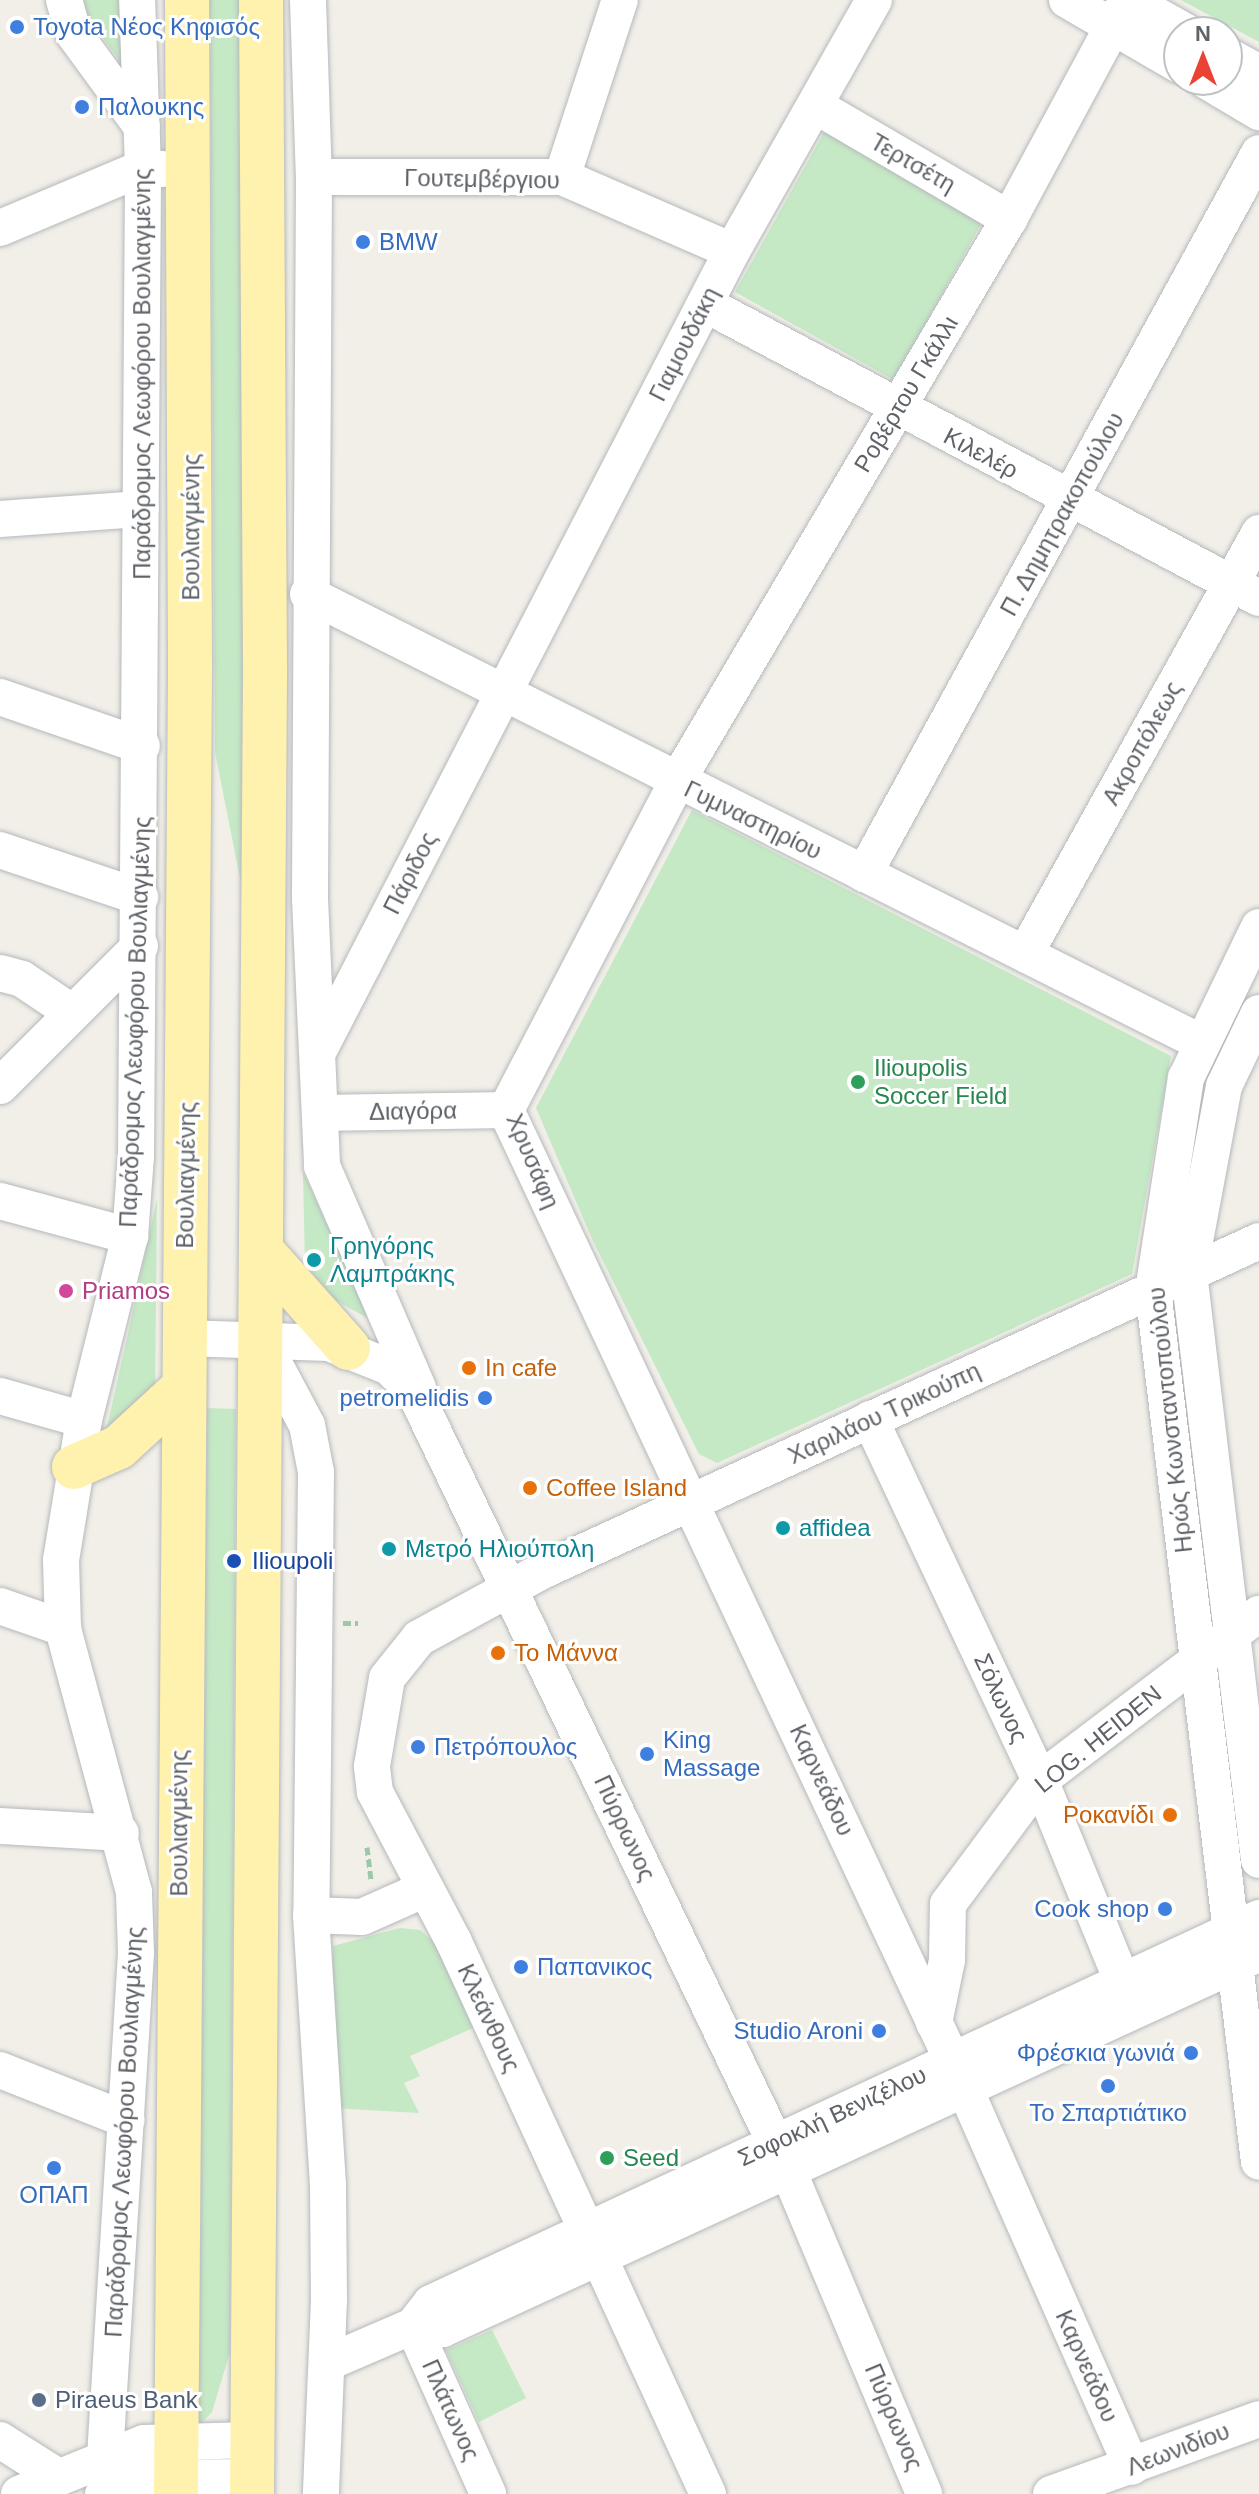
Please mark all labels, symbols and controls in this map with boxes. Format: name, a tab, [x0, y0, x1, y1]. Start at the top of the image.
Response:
place label: Toyota Νέος Κηφισός	[33, 13, 260, 41]
north arrow	[1163, 16, 1243, 96]
marker: Toyota Νέος Κηφισός	[8, 18, 26, 36]
text: N	[1195, 21, 1211, 46]
place label: Παλουκης	[98, 93, 204, 121]
marker: Παλουκης	[73, 98, 91, 116]
street label: Τερτσέτη	[865, 127, 961, 199]
street label: Γουτεμβέργιου	[404, 163, 560, 195]
street label: Παράδρομος Λεωφόρου Βουλιαγμένης	[128, 168, 156, 580]
place label: BMW	[379, 228, 438, 256]
marker: BMW	[354, 233, 372, 251]
street label: Γιαμουδάκη	[643, 282, 725, 406]
street label: Ροβέρτου Γκάλλι	[848, 310, 964, 478]
street label: Π. Δημητρακοπούλου	[994, 407, 1130, 621]
street label: Κιλελέρ	[939, 421, 1023, 485]
street label: Βουλιαγμένης	[177, 453, 205, 601]
street label: Ακροπόλεως	[1096, 676, 1188, 810]
street label: Γυμναστηρίου	[680, 774, 826, 866]
street label: Παράδρομος Λεωφόρου Βουλιαγμένης	[113, 815, 157, 1229]
street label: Πάριδος	[377, 827, 443, 919]
place label: Ilioupolis Soccer Field	[874, 1054, 1007, 1110]
marker: Ilioupolis Soccer Field	[849, 1073, 867, 1091]
street label: Διαγόρα	[369, 1096, 457, 1126]
street label: Βουλιαγμένης	[170, 1101, 202, 1249]
street label: Χρυσάφη	[500, 1109, 566, 1213]
place label: Γρηγόρης Λαμπράκης	[330, 1232, 455, 1288]
marker: Γρηγόρης Λαμπράκης	[305, 1251, 323, 1269]
place label: Priamos	[82, 1277, 170, 1305]
marker: Priamos	[57, 1282, 75, 1300]
street label: Ηρώς Κωνσταντοπούλου	[1142, 1286, 1198, 1554]
place label: In cafe	[485, 1354, 557, 1382]
street label: Χαριλάου Τρικούπη	[783, 1356, 985, 1470]
marker: In cafe	[460, 1359, 478, 1377]
place label: petromelidis	[340, 1384, 469, 1412]
marker: petromelidis	[476, 1389, 494, 1407]
place label: Coffee Island	[546, 1474, 687, 1502]
marker: Coffee Island	[521, 1479, 539, 1497]
place label: affidea	[799, 1514, 871, 1542]
marker: affidea	[774, 1519, 792, 1537]
place label: Μετρό Ηλιούπολη	[405, 1535, 594, 1563]
marker: Μετρό Ηλιούπολη	[380, 1540, 398, 1558]
place label: Ilioupoli	[252, 1547, 333, 1575]
marker: Ilioupoli	[223, 1550, 245, 1572]
place label: Το Μάννα	[514, 1639, 618, 1667]
marker: Το Μάννα	[489, 1644, 507, 1662]
street label: Σόλωνος	[968, 1649, 1034, 1747]
street label: LOG. HEIDEN	[1029, 1679, 1167, 1799]
street label: Καρνεάδου	[784, 1720, 860, 1840]
place label: King Massage	[663, 1726, 760, 1782]
place label: Πετρόπουλος	[434, 1733, 577, 1761]
marker: Πετρόπουλος	[409, 1738, 427, 1756]
marker: King Massage	[638, 1745, 656, 1763]
street label: Βουλιαγμένης	[165, 1749, 193, 1897]
street label: Πύρρωνος	[588, 1771, 662, 1885]
place label: Ροκανίδι	[1063, 1801, 1154, 1829]
marker: Ροκανίδι	[1161, 1806, 1179, 1824]
place label: Cook shop	[1034, 1895, 1149, 1923]
marker: Cook shop	[1156, 1900, 1174, 1918]
street label: Παράδρομος Λεωφόρου Βουλιαγμένης	[99, 1925, 149, 2339]
place label: Παπανικος	[537, 1953, 652, 1981]
marker: Παπανικος	[512, 1958, 530, 1976]
street label: Κλεάνθους	[451, 1959, 527, 2077]
place label: Studio Aroni	[732, 2017, 863, 2045]
marker: Studio Aroni	[870, 2022, 888, 2040]
place label: Φρέσκια γωνιά	[1017, 2039, 1175, 2067]
marker: Φρέσκια γωνιά	[1182, 2044, 1200, 2062]
street label: Σοφοκλή Βενιζέλου	[733, 2060, 931, 2172]
marker: Το Σπαρτιάτικο	[1099, 2077, 1117, 2095]
place label: Το Σπαρτιάτικο	[1029, 2099, 1187, 2127]
place label: Seed	[623, 2144, 679, 2172]
marker: Seed	[598, 2149, 616, 2167]
marker: ΟΠΑΠ	[45, 2159, 63, 2177]
place label: ΟΠΑΠ	[19, 2181, 89, 2209]
street label: Καρνεάδου	[1050, 2305, 1124, 2427]
street label: Πλάτωνος	[416, 2355, 486, 2465]
street label: Πύρρωνος	[859, 2359, 929, 2475]
place label: Piraeus Bank	[55, 2386, 198, 2414]
marker: Piraeus Bank	[30, 2391, 48, 2409]
street label: Λεωνιδίου	[1122, 2416, 1234, 2482]

